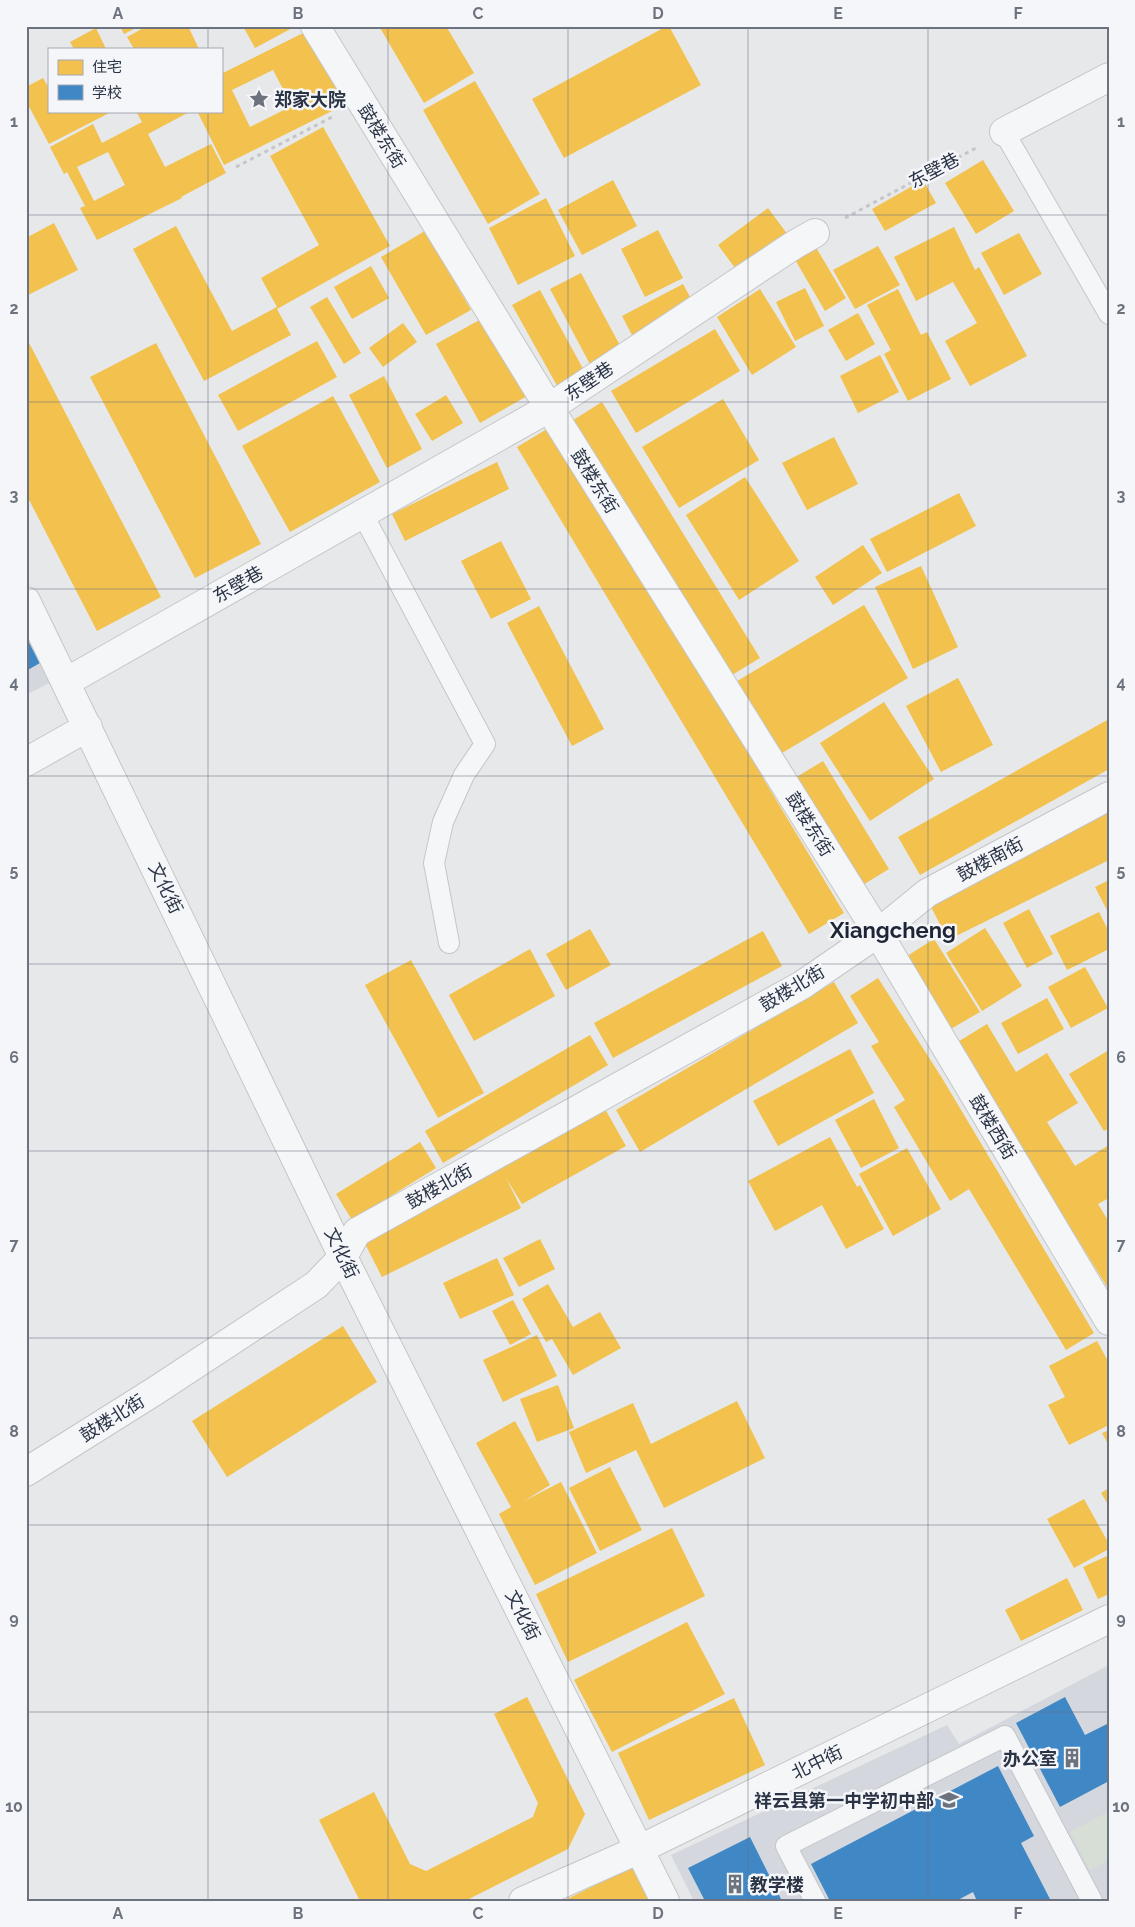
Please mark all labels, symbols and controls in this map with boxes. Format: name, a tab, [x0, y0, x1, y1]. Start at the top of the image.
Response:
text: A	[113, 4, 124, 23]
text: B	[293, 4, 304, 23]
text: C	[473, 4, 484, 23]
text: D	[652, 4, 664, 23]
text: E	[833, 4, 843, 23]
text: F	[1013, 4, 1023, 23]
legend	[48, 48, 222, 112]
text: 住宅	[92, 58, 122, 76]
text: 学校	[92, 84, 122, 102]
place icon: 郑家大院	[248, 88, 270, 110]
place label: 郑家大院	[274, 89, 346, 110]
street label: 鼓楼东街	[354, 100, 410, 172]
text: 1	[10, 112, 18, 131]
text: 1	[1117, 112, 1125, 131]
street label: 东壁巷	[905, 148, 963, 192]
text: 2	[9, 299, 19, 318]
text: 2	[1116, 299, 1126, 318]
street label: 东壁巷	[561, 357, 617, 405]
street label: 鼓楼东街	[567, 445, 623, 517]
text: 3	[10, 486, 19, 505]
text: 3	[1117, 486, 1126, 505]
street label: 东壁巷	[209, 561, 267, 607]
text: 4	[9, 673, 19, 692]
text: 4	[1116, 673, 1126, 692]
street label: 鼓楼东街	[782, 788, 838, 860]
street label: 鼓楼南街	[953, 833, 1027, 885]
street label: 文化街	[145, 859, 187, 917]
text: 5	[10, 861, 19, 880]
text: 5	[1117, 861, 1126, 880]
district label: Xiangcheng	[829, 917, 956, 943]
street label: 鼓楼北街	[756, 960, 828, 1016]
text: 6	[9, 1048, 19, 1067]
text: 6	[1116, 1048, 1126, 1067]
street label: 鼓楼西街	[965, 1091, 1021, 1163]
street label: 鼓楼北街	[402, 1159, 476, 1213]
street label: 文化街	[321, 1224, 363, 1282]
text: 7	[10, 1235, 19, 1254]
text: 7	[1117, 1235, 1126, 1254]
street label: 鼓楼北街	[76, 1390, 148, 1446]
text: 8	[9, 1422, 19, 1441]
text: 8	[1116, 1422, 1126, 1441]
street label: 文化街	[501, 1586, 545, 1644]
text: 9	[9, 1609, 19, 1628]
text: 9	[1116, 1609, 1126, 1628]
street label: 北中街	[788, 1741, 846, 1783]
building icon: 办公室	[1061, 1747, 1083, 1769]
place label: 办公室	[1003, 1748, 1057, 1769]
school or university icon: 祥云县第一中学初中部	[938, 1789, 960, 1811]
place label: 祥云县第一中学初中部	[754, 1790, 934, 1811]
text: 10	[5, 1797, 23, 1816]
text: 10	[1112, 1797, 1130, 1816]
building icon: 教学楼	[724, 1873, 746, 1895]
place label: 教学楼	[750, 1874, 804, 1895]
text: A	[113, 1904, 124, 1923]
text: B	[293, 1904, 304, 1923]
text: C	[473, 1904, 484, 1923]
text: D	[652, 1904, 664, 1923]
text: E	[833, 1904, 843, 1923]
text: F	[1013, 1904, 1023, 1923]

